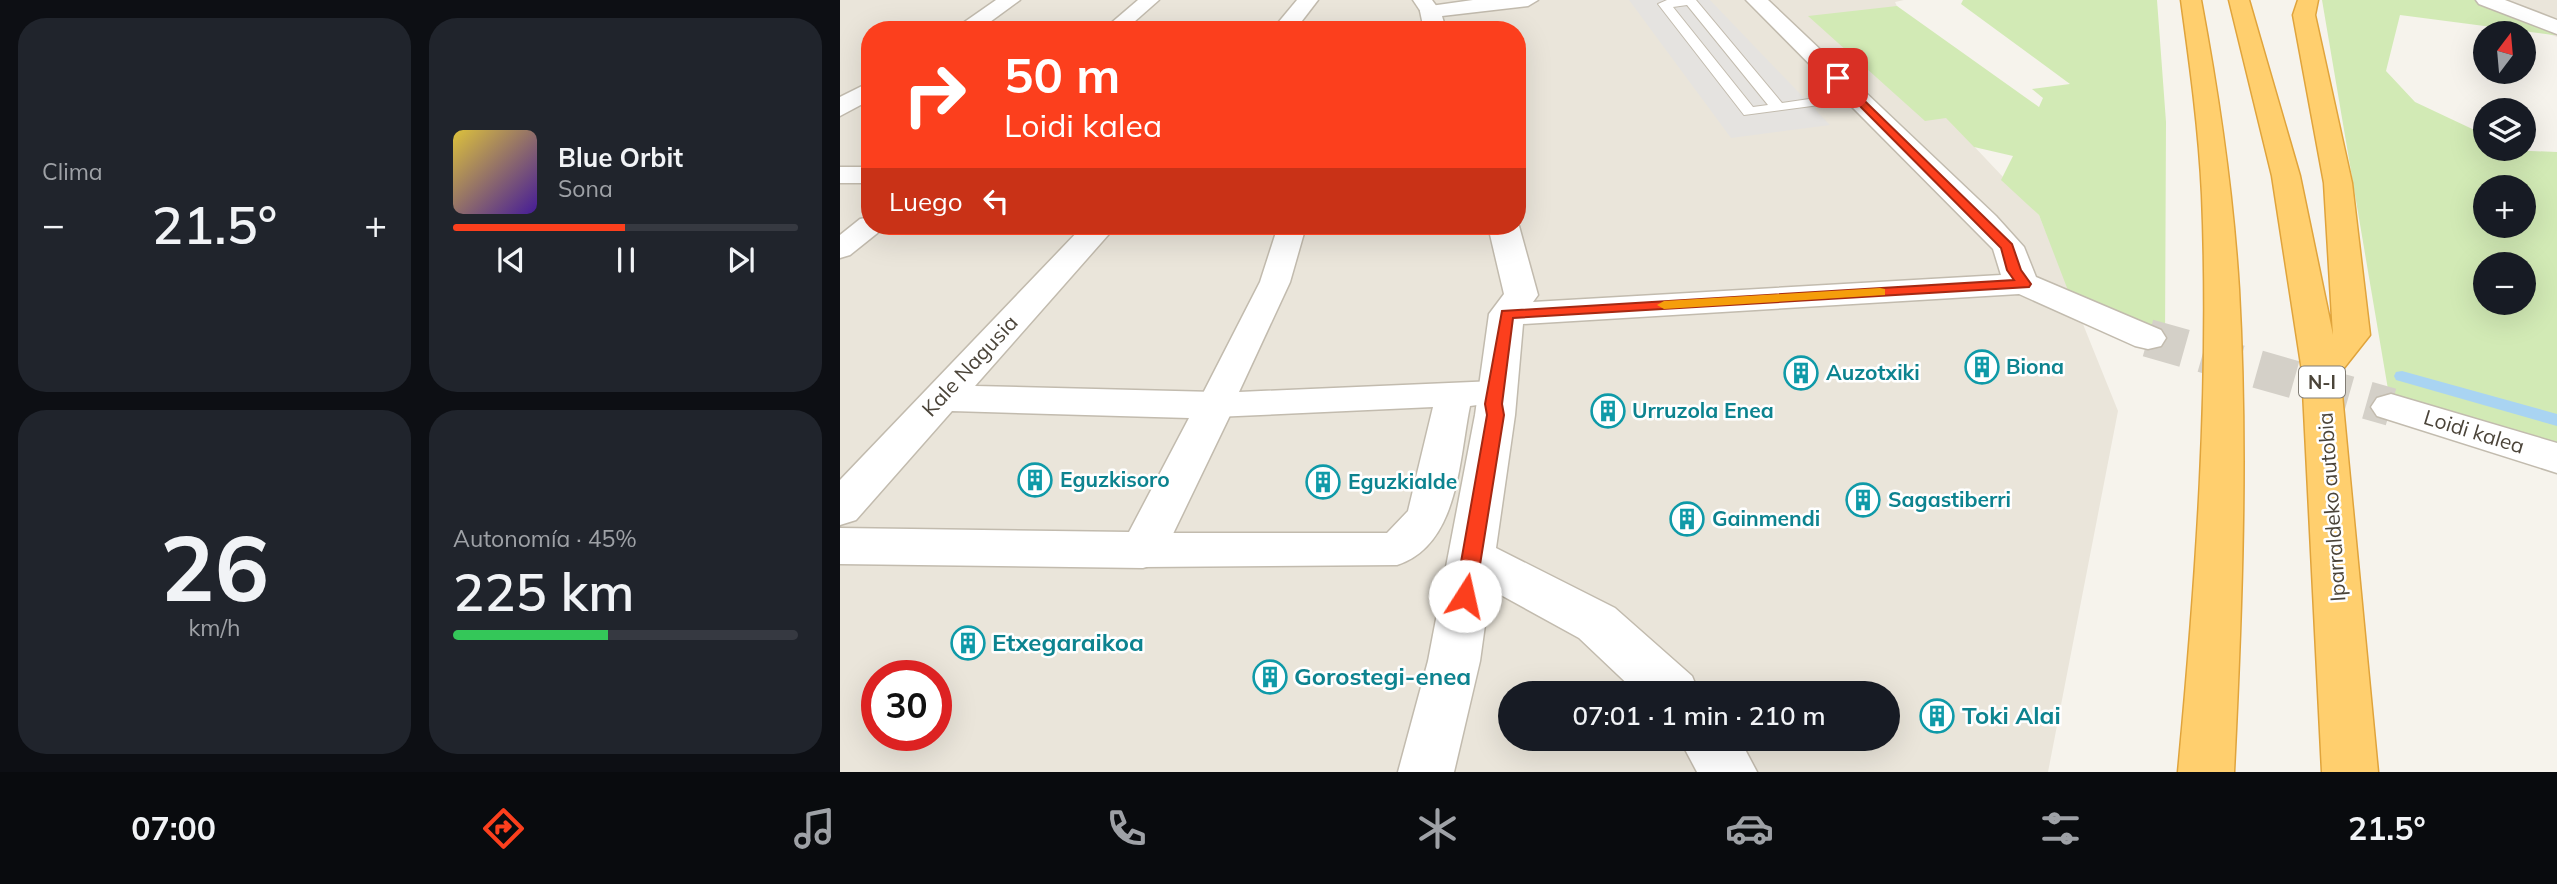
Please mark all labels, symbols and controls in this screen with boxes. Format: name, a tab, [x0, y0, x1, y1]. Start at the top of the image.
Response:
north arrow	[2473, 21, 2536, 84]
map controls	[2473, 21, 2536, 315]
text: 50 m	[1004, 44, 1120, 105]
pin	[1808, 48, 1868, 108]
icon: right	[889, 49, 980, 140]
icon: arrive	[1819, 59, 1857, 97]
button: layers	[2473, 98, 2536, 161]
text: Loidi kalea	[1004, 105, 1162, 145]
text: Blue Orbit	[558, 141, 683, 174]
text: Clima	[42, 157, 103, 186]
text: Sona	[558, 174, 613, 203]
button: +	[2473, 175, 2536, 238]
icon: left	[977, 182, 1015, 220]
text: Luego	[889, 185, 963, 218]
text: 21.5°	[152, 192, 277, 257]
text: −	[42, 200, 65, 248]
text: +	[364, 200, 387, 248]
icon: previous	[492, 241, 530, 279]
icon: pause	[607, 241, 645, 279]
icon: next	[722, 241, 760, 279]
button: −	[2473, 252, 2536, 315]
street label: Kale Nagusia	[916, 309, 1023, 421]
building icon: Biona	[1963, 348, 2001, 386]
place label: Biona	[2006, 353, 2064, 379]
building icon: Auzotxiki	[1782, 354, 1820, 392]
place label: Auzotxiki	[1826, 359, 1920, 385]
road number: N-I	[2299, 366, 2345, 398]
building icon: Urruzola Enea	[1589, 392, 1627, 430]
place label: Urruzola Enea	[1632, 397, 1774, 423]
street label: Loidi kalea	[2421, 403, 2528, 459]
street label: Iparraldeko autobia	[2311, 412, 2351, 603]
building icon: Eguzkisoro	[1016, 461, 1054, 499]
building icon: Eguzkialde	[1304, 463, 1342, 501]
place label: Eguzkisoro	[1060, 466, 1170, 492]
place label: Eguzkialde	[1348, 468, 1457, 494]
building icon: Sagastiberri	[1844, 481, 1882, 519]
place label: Sagastiberri	[1888, 486, 2011, 512]
building icon: Gainmendi	[1668, 500, 1706, 538]
place label: Gainmendi	[1712, 505, 1820, 531]
text: 26	[160, 510, 269, 624]
text: Autonomía · 45%	[453, 524, 637, 553]
text: 225 km	[453, 559, 634, 624]
position arrow	[1428, 559, 1502, 633]
text: km/h	[188, 613, 241, 642]
building icon: Etxegaraikoa	[949, 624, 987, 662]
place label: Etxegaraikoa	[992, 627, 1144, 657]
building icon: Gorostegi-enea	[1251, 658, 1289, 696]
speed limit sign: 30	[861, 660, 952, 751]
place label: Gorostegi-enea	[1294, 661, 1471, 691]
building icon: Toki Alai	[1918, 697, 1956, 735]
text: 07:01 · 1 min · 210 m	[1572, 699, 1826, 732]
place label: Toki Alai	[1962, 700, 2061, 730]
icon: directions	[479, 804, 528, 853]
icon: music	[790, 804, 839, 853]
icon: phone	[1102, 804, 1151, 853]
icon: climate	[1413, 804, 1462, 853]
icon: car	[1725, 804, 1774, 853]
icon: filters	[2036, 804, 2085, 853]
text: 07:00	[131, 808, 216, 848]
text: 21.5°	[2348, 808, 2426, 848]

